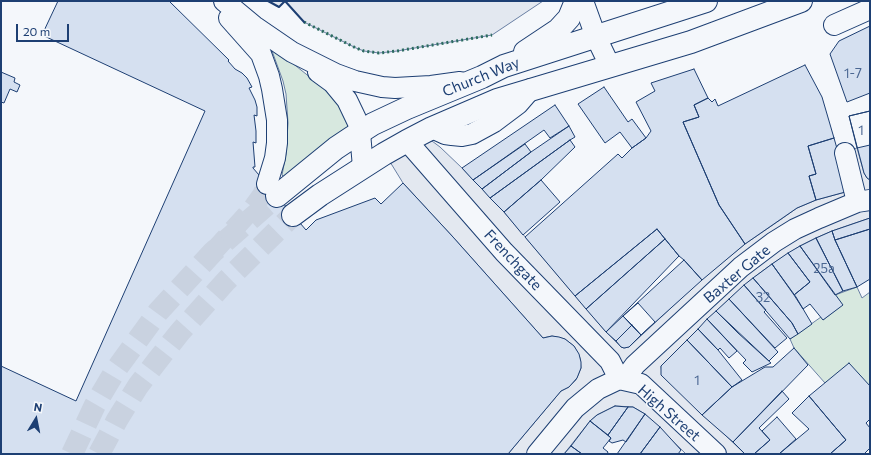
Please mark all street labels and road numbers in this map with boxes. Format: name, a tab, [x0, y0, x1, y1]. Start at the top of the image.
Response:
street label: Church Way	[440, 53, 522, 101]
street label: Frenchgate	[480, 226, 546, 294]
street label: Baxter Gate	[700, 241, 774, 307]
street label: High Street	[634, 381, 704, 445]

